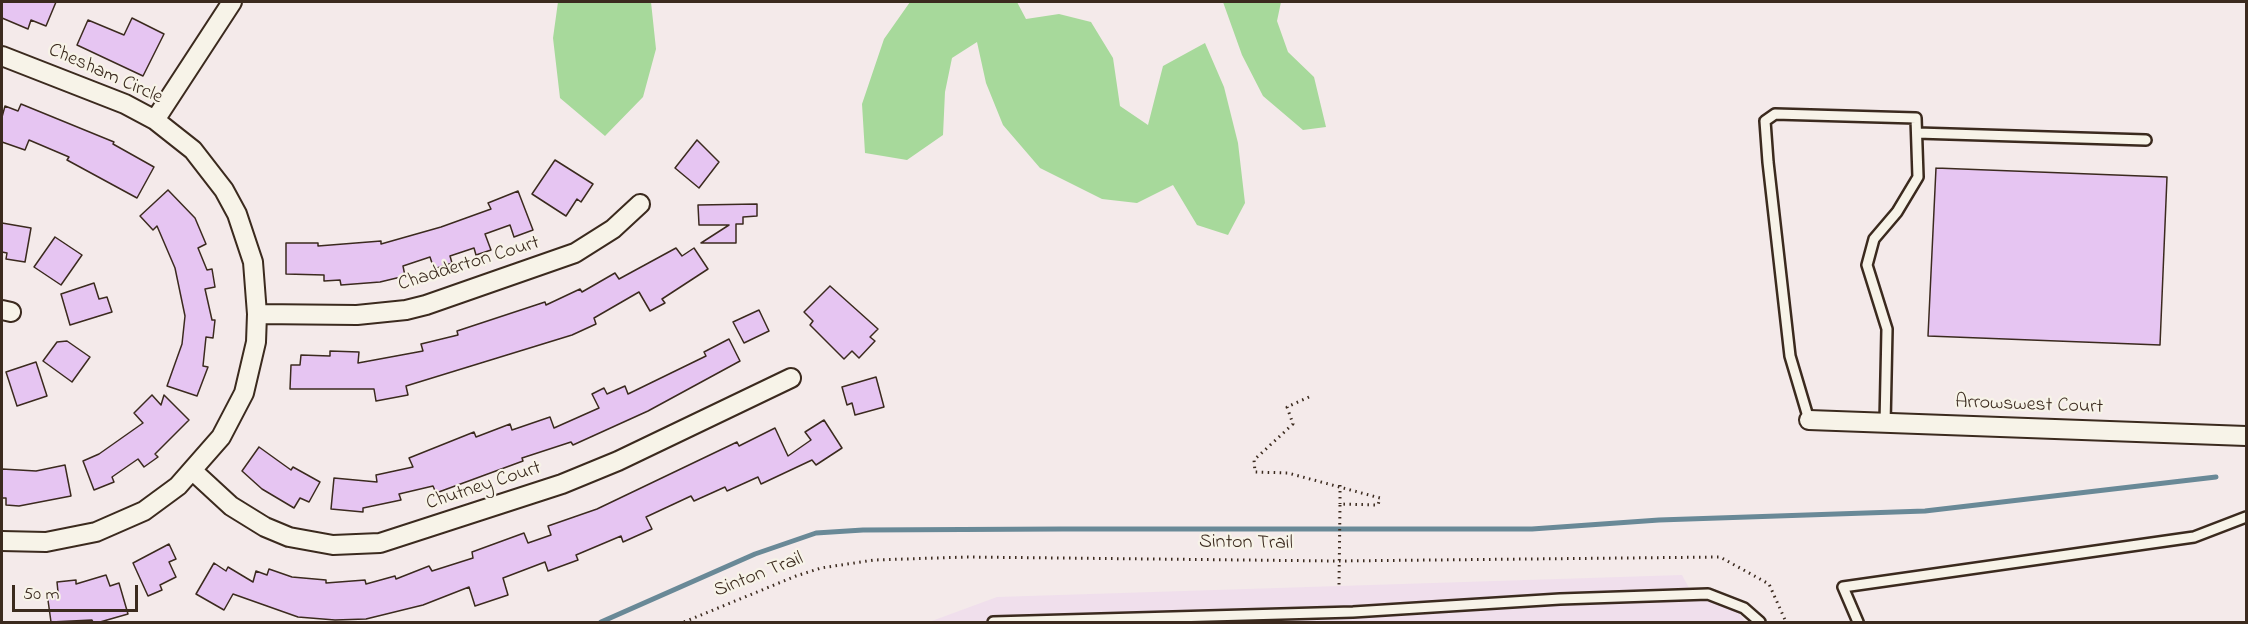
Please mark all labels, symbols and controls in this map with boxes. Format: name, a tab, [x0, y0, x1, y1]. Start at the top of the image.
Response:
street label: Chesham Circle	[44, 39, 166, 111]
street label: Chadderton Court	[395, 232, 543, 298]
street label: Arrowswest Court	[1955, 391, 2103, 421]
street label: Chutney Court	[424, 457, 544, 517]
street label: Sinton Trail	[1199, 531, 1293, 557]
street label: Sinton Trail	[711, 548, 807, 604]
scale bar	[15, 573, 141, 611]
text: 50 m	[23, 582, 60, 608]

